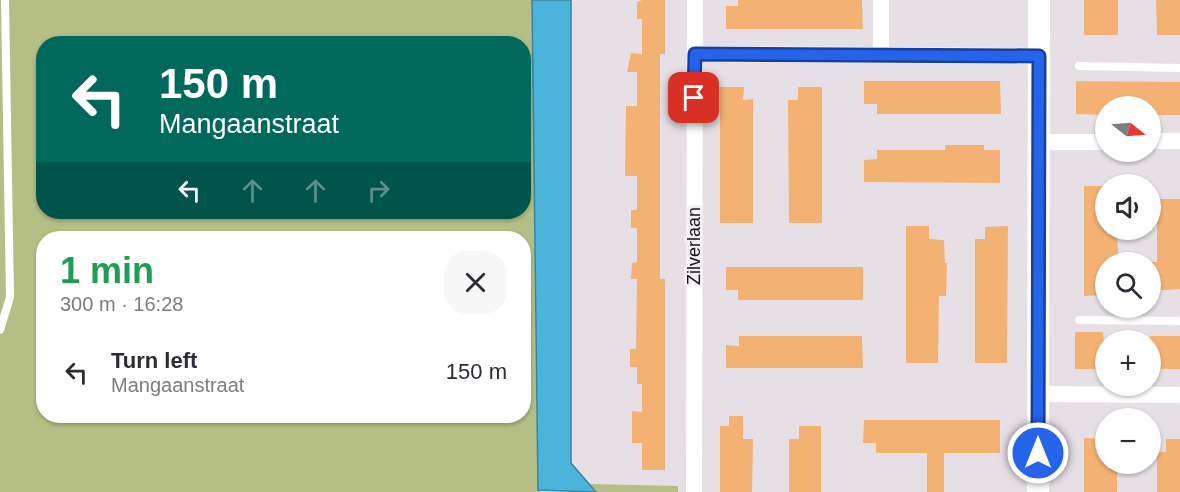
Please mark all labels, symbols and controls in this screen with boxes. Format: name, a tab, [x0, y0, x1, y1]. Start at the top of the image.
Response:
icon: left	[60, 60, 138, 138]
text: 150 m	[159, 60, 278, 107]
pin	[668, 72, 719, 123]
icon: arrive	[677, 81, 710, 114]
north arrow	[1095, 96, 1161, 162]
map controls	[1095, 96, 1161, 474]
text: Mangaanstraat	[159, 109, 339, 139]
icon: left	[173, 174, 206, 207]
icon: ahead	[236, 174, 269, 207]
icon: ahead	[299, 174, 332, 207]
icon: right	[362, 174, 395, 207]
button: sound	[1095, 174, 1161, 240]
street label: Zilverlaan	[684, 207, 704, 285]
text: 1 min	[60, 250, 154, 291]
button: close	[444, 251, 507, 314]
button: search	[1095, 252, 1161, 318]
text: 300 m · 16:28	[60, 293, 183, 315]
button: +	[1095, 330, 1161, 396]
text: Turn left	[111, 348, 197, 373]
icon: left	[60, 356, 93, 389]
text: 150 m	[446, 359, 507, 384]
text: Mangaanstraat	[111, 374, 244, 396]
button: −	[1095, 408, 1161, 474]
position arrow	[1006, 421, 1070, 485]

